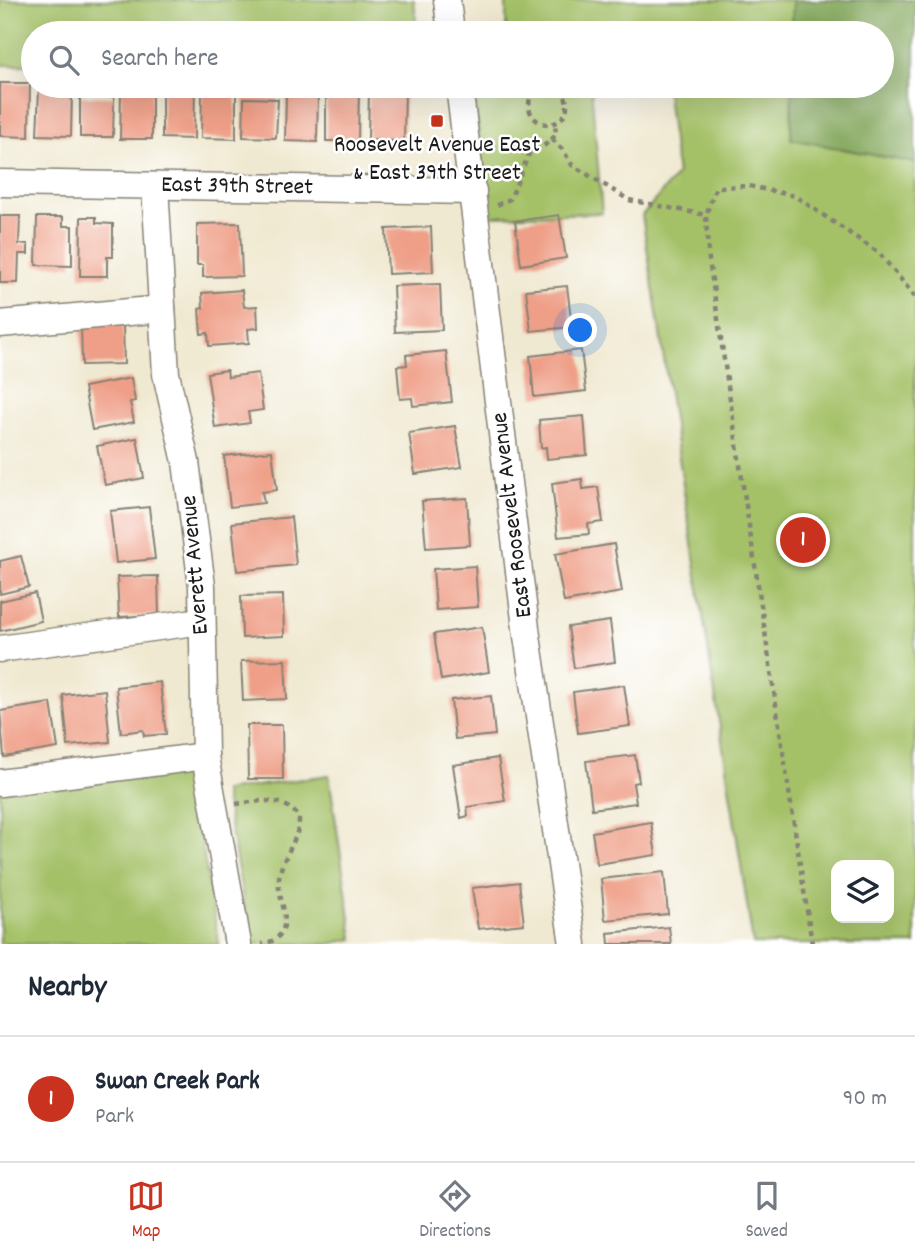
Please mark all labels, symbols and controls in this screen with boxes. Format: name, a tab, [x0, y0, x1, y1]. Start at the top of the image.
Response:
search box	[21, 21, 894, 98]
icon: search	[45, 41, 83, 79]
text: Search here	[101, 41, 219, 78]
marker: Roosevelt Avenue East & East 39th Street	[429, 113, 445, 129]
place label: Roosevelt Avenue East & East 39th Street	[334, 129, 540, 191]
street label: East 39th Street	[161, 169, 313, 205]
your location	[563, 313, 597, 347]
street label: East Roosevelt Avenue	[484, 410, 542, 620]
street label: Everett Avenue	[173, 494, 219, 636]
pin: 1	[780, 514, 826, 566]
map controls	[831, 860, 894, 923]
button: layers	[831, 860, 894, 923]
text: Nearby	[28, 968, 106, 1011]
text: Swan Creek Park	[95, 1064, 260, 1101]
text: 1	[48, 1083, 54, 1116]
text: 90 m	[843, 1083, 887, 1116]
text: Park	[95, 1101, 134, 1134]
tab: Map	[127, 1177, 165, 1246]
tab: Directions	[419, 1177, 491, 1246]
tab: Saved	[745, 1177, 788, 1246]

